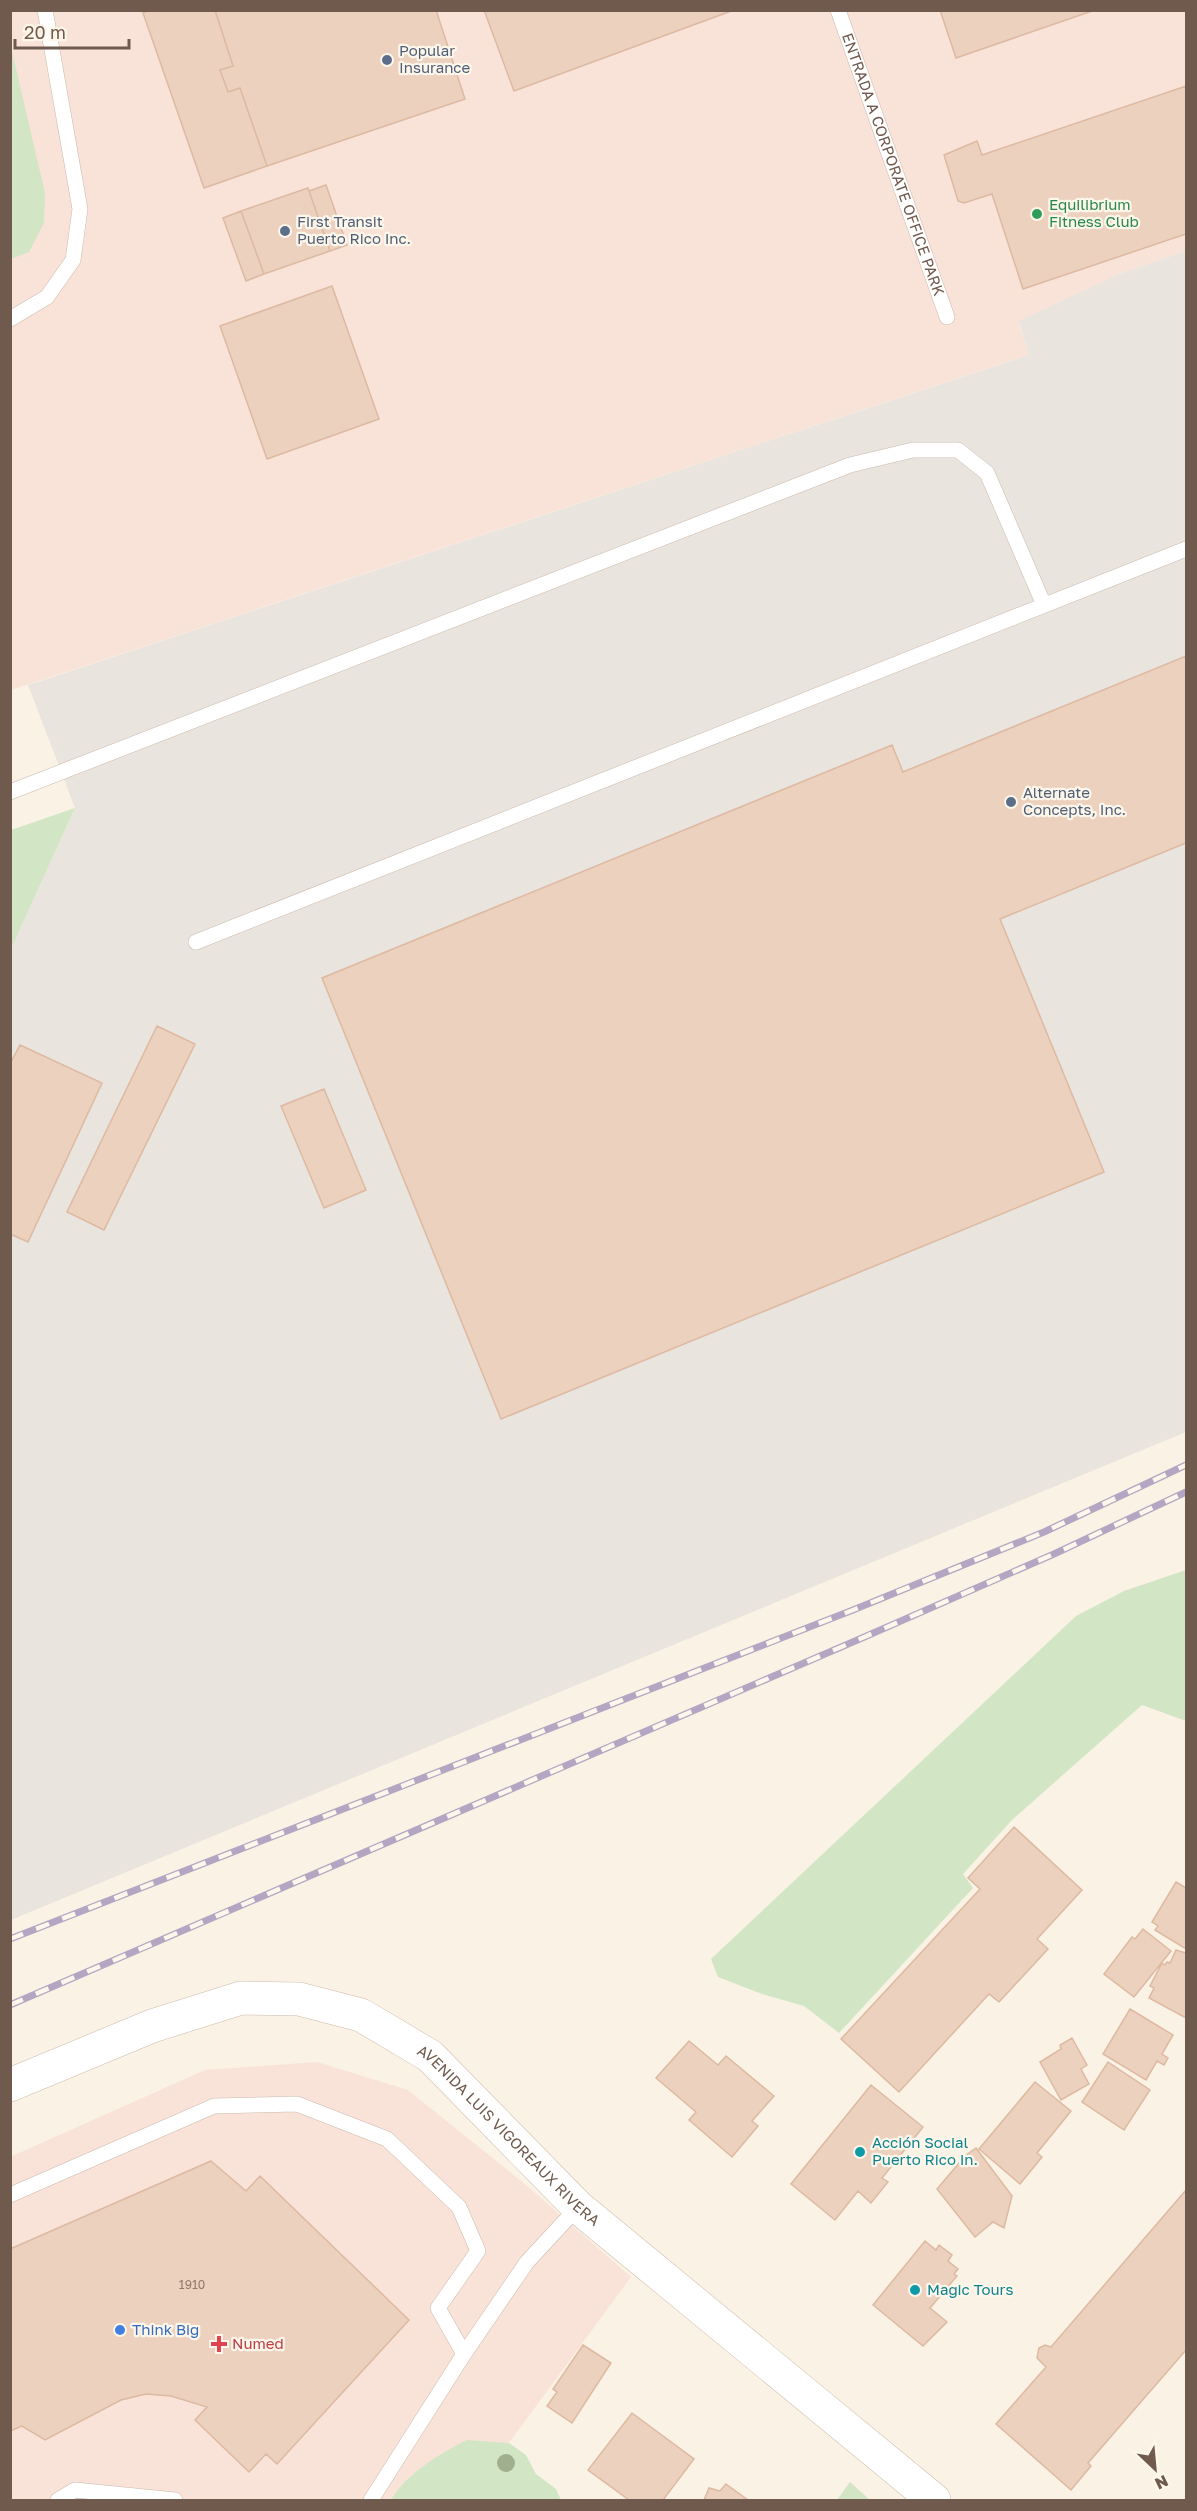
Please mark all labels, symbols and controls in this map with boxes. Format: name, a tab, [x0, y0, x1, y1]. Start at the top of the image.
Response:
scale bar	[15, 12, 129, 50]
text: 20 m	[24, 21, 66, 43]
street label: ENTRADA A CORPORATE OFFICE PARK	[839, 30, 949, 298]
place label: Popular Insurance	[399, 41, 471, 76]
marker: Popular Insurance	[380, 53, 394, 67]
place label: Equilibrium Fitness Club	[1049, 195, 1139, 230]
marker: Equilibrium Fitness Club	[1030, 207, 1044, 221]
place label: First Transit Puerto Rico Inc.	[297, 212, 411, 247]
marker: First Transit Puerto Rico Inc.	[278, 224, 292, 238]
place label: Alternate Concepts, Inc.	[1023, 783, 1126, 818]
marker: Alternate Concepts, Inc.	[1004, 795, 1018, 809]
street label: AVENIDA LUIS VIGOREAUX RIVERA	[415, 2041, 604, 2229]
place label: Acción Social Puerto Rico In.	[872, 2133, 978, 2168]
marker: Acción Social Puerto Rico In.	[853, 2145, 867, 2159]
house number: 1910	[179, 2277, 205, 2292]
place label: Magic Tours	[927, 2280, 1013, 2298]
marker: Magic Tours	[908, 2283, 922, 2297]
place label: Think Big	[132, 2320, 199, 2338]
marker: Think Big	[113, 2323, 127, 2337]
place label: Numed	[232, 2334, 284, 2352]
marker: Numed	[210, 2335, 228, 2353]
north arrow	[1125, 2439, 1185, 2499]
text: N	[1152, 2471, 1171, 2494]

